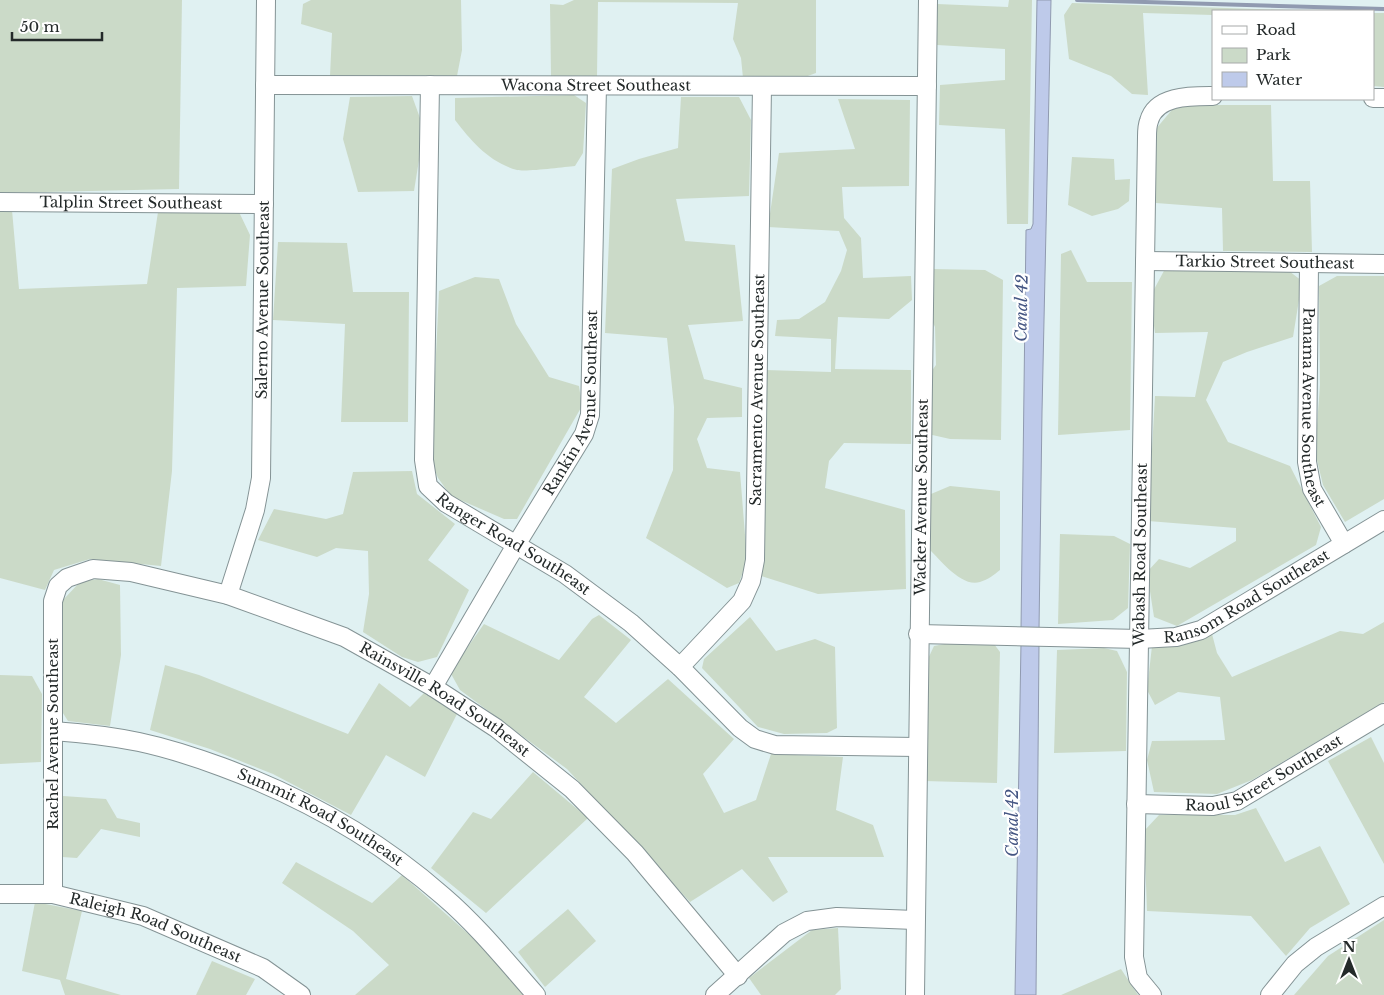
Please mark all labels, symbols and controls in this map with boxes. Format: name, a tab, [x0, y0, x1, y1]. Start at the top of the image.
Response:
scale bar	[12, 10, 102, 42]
legend	[1212, 10, 1374, 100]
text: 50 m	[20, 17, 60, 36]
text: Road	[1256, 20, 1296, 39]
text: Park	[1256, 45, 1292, 64]
text: Water	[1255, 70, 1303, 89]
street label: Wacona Street Southeast	[500, 75, 691, 95]
street label: Talplin Street Southeast	[39, 192, 223, 213]
street label: Salerno Avenue Southeast	[252, 200, 273, 399]
street label: Tarkio Street Southeast	[1175, 251, 1355, 273]
street label: Sacramento Avenue Southeast	[746, 273, 768, 506]
water label: Canal 42	[1010, 274, 1032, 342]
street label: Panama Avenue Southeast	[1298, 307, 1331, 511]
street label: Rankin Avenue Southeast	[539, 309, 601, 499]
street label: Wacker Avenue Southeast	[910, 398, 932, 597]
street label: Wabash Road Southeast	[1129, 462, 1151, 647]
street label: Ranger Road Southeast	[432, 489, 595, 599]
street label: Ransom Road Southeast	[1163, 545, 1333, 647]
street label: Rachel Avenue Southeast	[43, 638, 62, 830]
street label: Rainsville Road Southeast	[356, 638, 534, 761]
street label: Raoul Street Southeast	[1185, 730, 1346, 815]
street label: Summit Road Southeast	[235, 764, 407, 870]
water label: Canal 42	[1002, 789, 1022, 857]
street label: Raleigh Road Southeast	[68, 888, 245, 967]
north arrow	[1324, 935, 1374, 985]
text: N	[1342, 938, 1356, 956]

